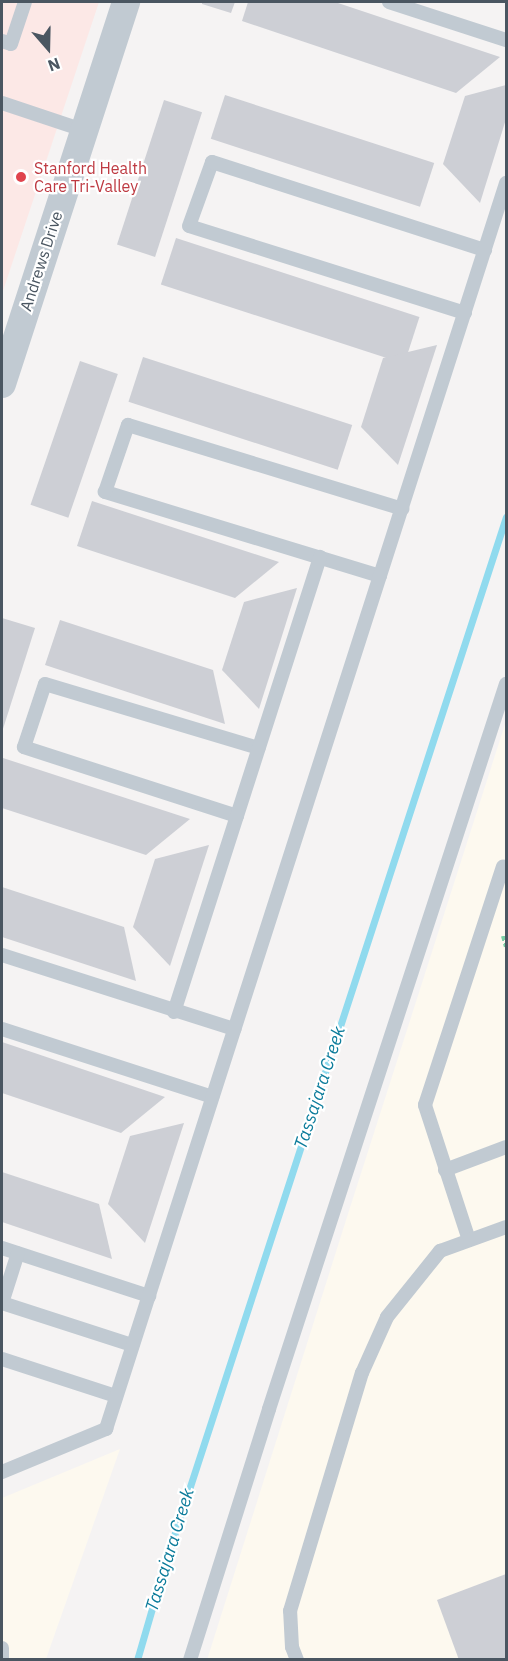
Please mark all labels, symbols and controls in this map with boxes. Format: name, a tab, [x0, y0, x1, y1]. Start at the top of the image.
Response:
north arrow	[18, 18, 78, 78]
text: N	[45, 54, 63, 76]
place label: Stanford Health Care Tri-Valley	[34, 158, 147, 196]
marker: Stanford Health Care Tri-Valley	[12, 168, 30, 186]
street label: Andrews Drive	[16, 209, 66, 313]
water label: Tassajara Creek	[290, 1024, 350, 1152]
water label: Tassajara Creek	[141, 1486, 199, 1614]

